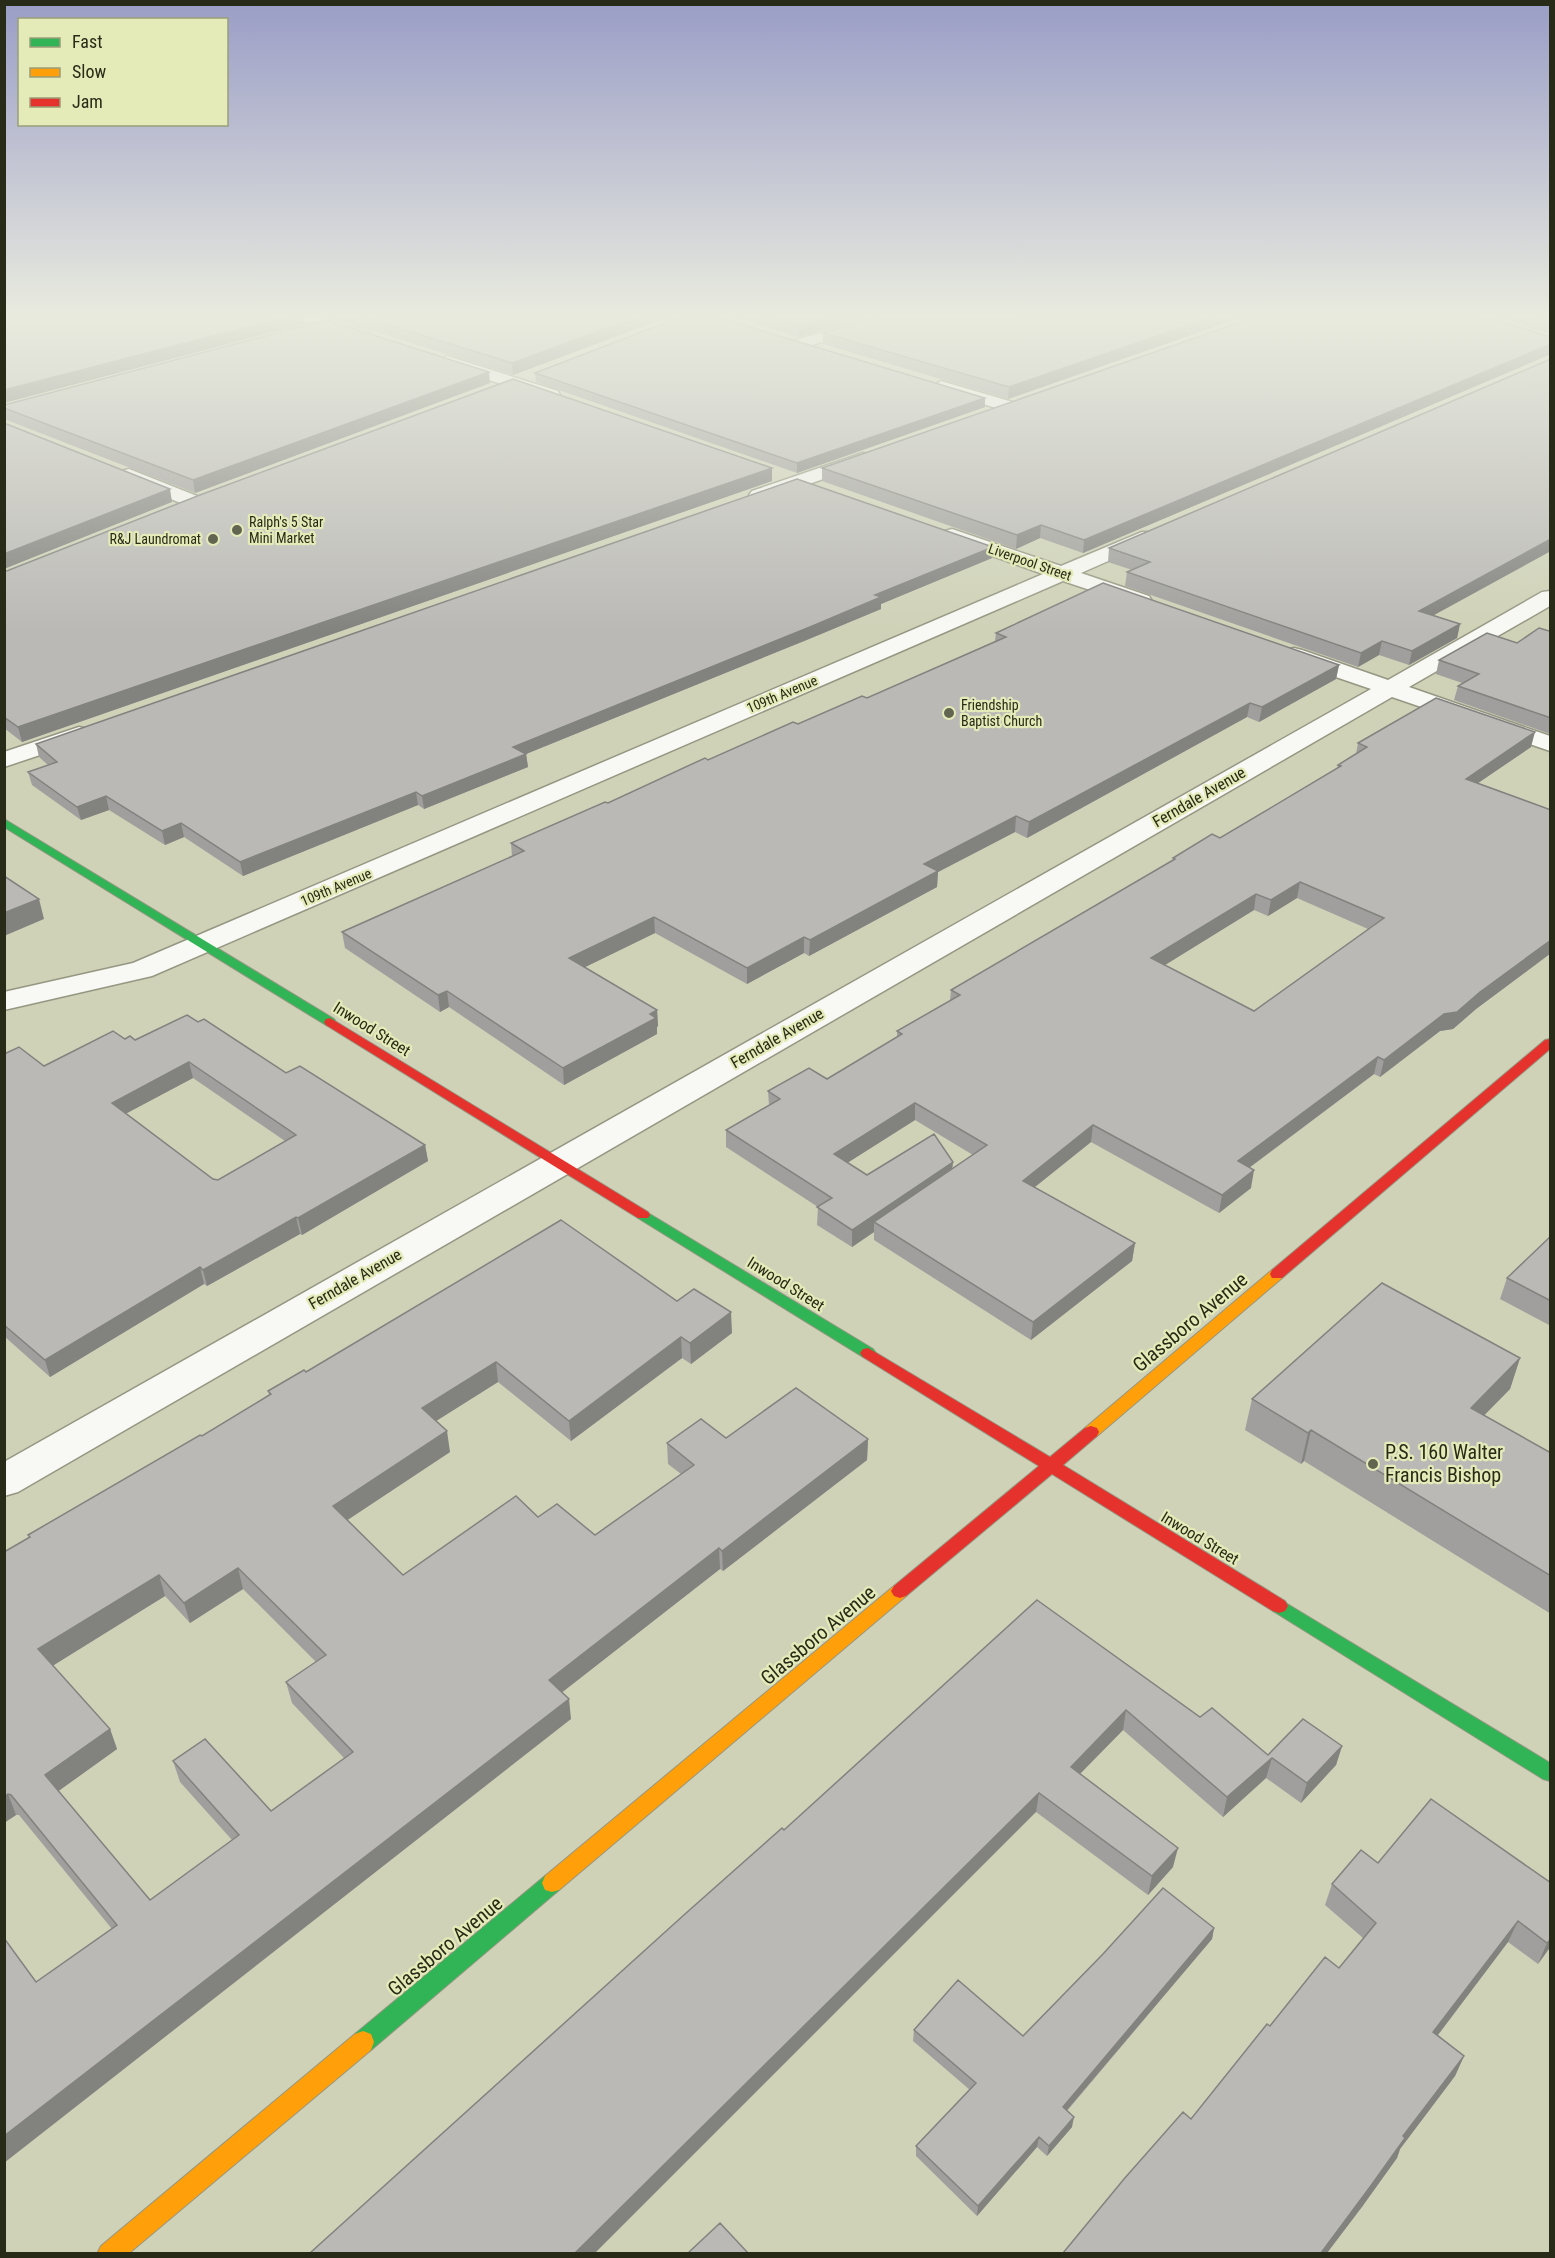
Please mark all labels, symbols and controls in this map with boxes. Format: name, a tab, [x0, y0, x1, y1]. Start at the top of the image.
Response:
legend	[18, 18, 228, 126]
text: Fast	[72, 31, 103, 52]
text: Slow	[72, 61, 107, 82]
text: Jam	[72, 91, 103, 112]
place label: Ralph's 5 Star Mini Market	[249, 514, 323, 546]
marker: Ralph's 5 Star Mini Market	[230, 523, 244, 537]
place label: R&J Laundromat	[110, 531, 201, 547]
marker: R&J Laundromat	[206, 532, 220, 546]
street label: Liverpool Street	[986, 540, 1074, 584]
street label: 109th Avenue	[744, 672, 820, 716]
place label: Friendship Baptist Church	[961, 697, 1042, 729]
marker: Friendship Baptist Church	[942, 706, 956, 720]
street label: Ferndale Avenue	[1149, 763, 1249, 831]
street label: 109th Avenue	[298, 865, 374, 909]
street label: Inwood Street	[330, 998, 414, 1060]
street label: Ferndale Avenue	[727, 1004, 827, 1072]
street label: Ferndale Avenue	[305, 1245, 405, 1313]
street label: Inwood Street	[744, 1253, 828, 1315]
street label: Glassboro Avenue	[1128, 1267, 1252, 1377]
place label: P.S. 160 Walter Francis Bishop	[1385, 1440, 1503, 1487]
marker: P.S. 160 Walter Francis Bishop	[1366, 1457, 1380, 1471]
street label: Inwood Street	[1158, 1507, 1243, 1569]
street label: Glassboro Avenue	[756, 1580, 880, 1690]
street label: Glassboro Avenue	[383, 1891, 507, 2001]

